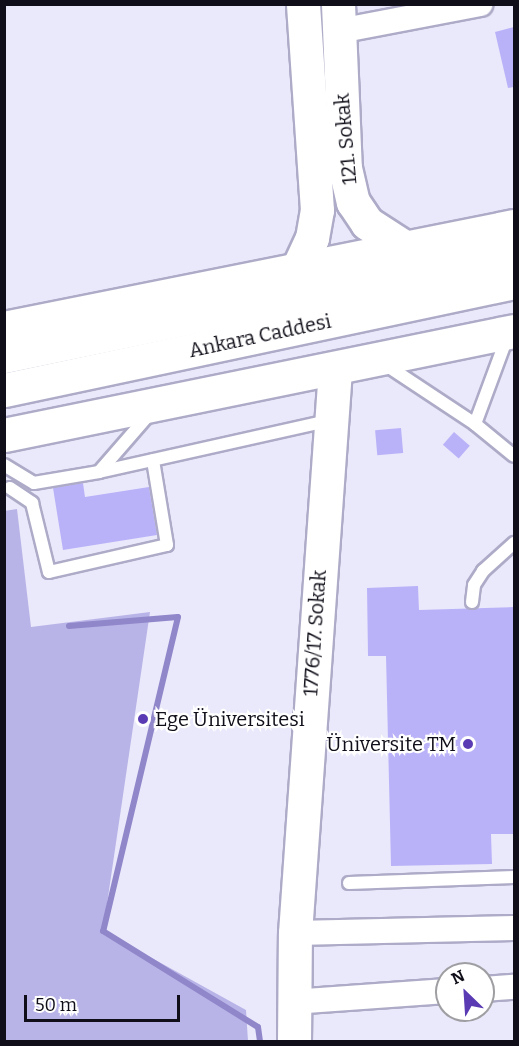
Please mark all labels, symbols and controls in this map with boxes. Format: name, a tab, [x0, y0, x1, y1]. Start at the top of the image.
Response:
street label: 121. Sokak	[330, 92, 362, 186]
street label: Ankara Caddesi	[187, 309, 333, 363]
street label: 1776/17. Sokak	[299, 569, 331, 697]
place label: Ege Üniversitesi	[155, 707, 305, 731]
marker: Ege Üniversitesi	[136, 712, 150, 726]
place label: Üniversite TM	[327, 732, 456, 756]
marker: Üniversite TM	[461, 737, 475, 751]
north arrow	[435, 962, 495, 1022]
text: N	[448, 966, 468, 988]
scale bar	[27, 983, 183, 1021]
text: 50 m	[35, 994, 77, 1016]

